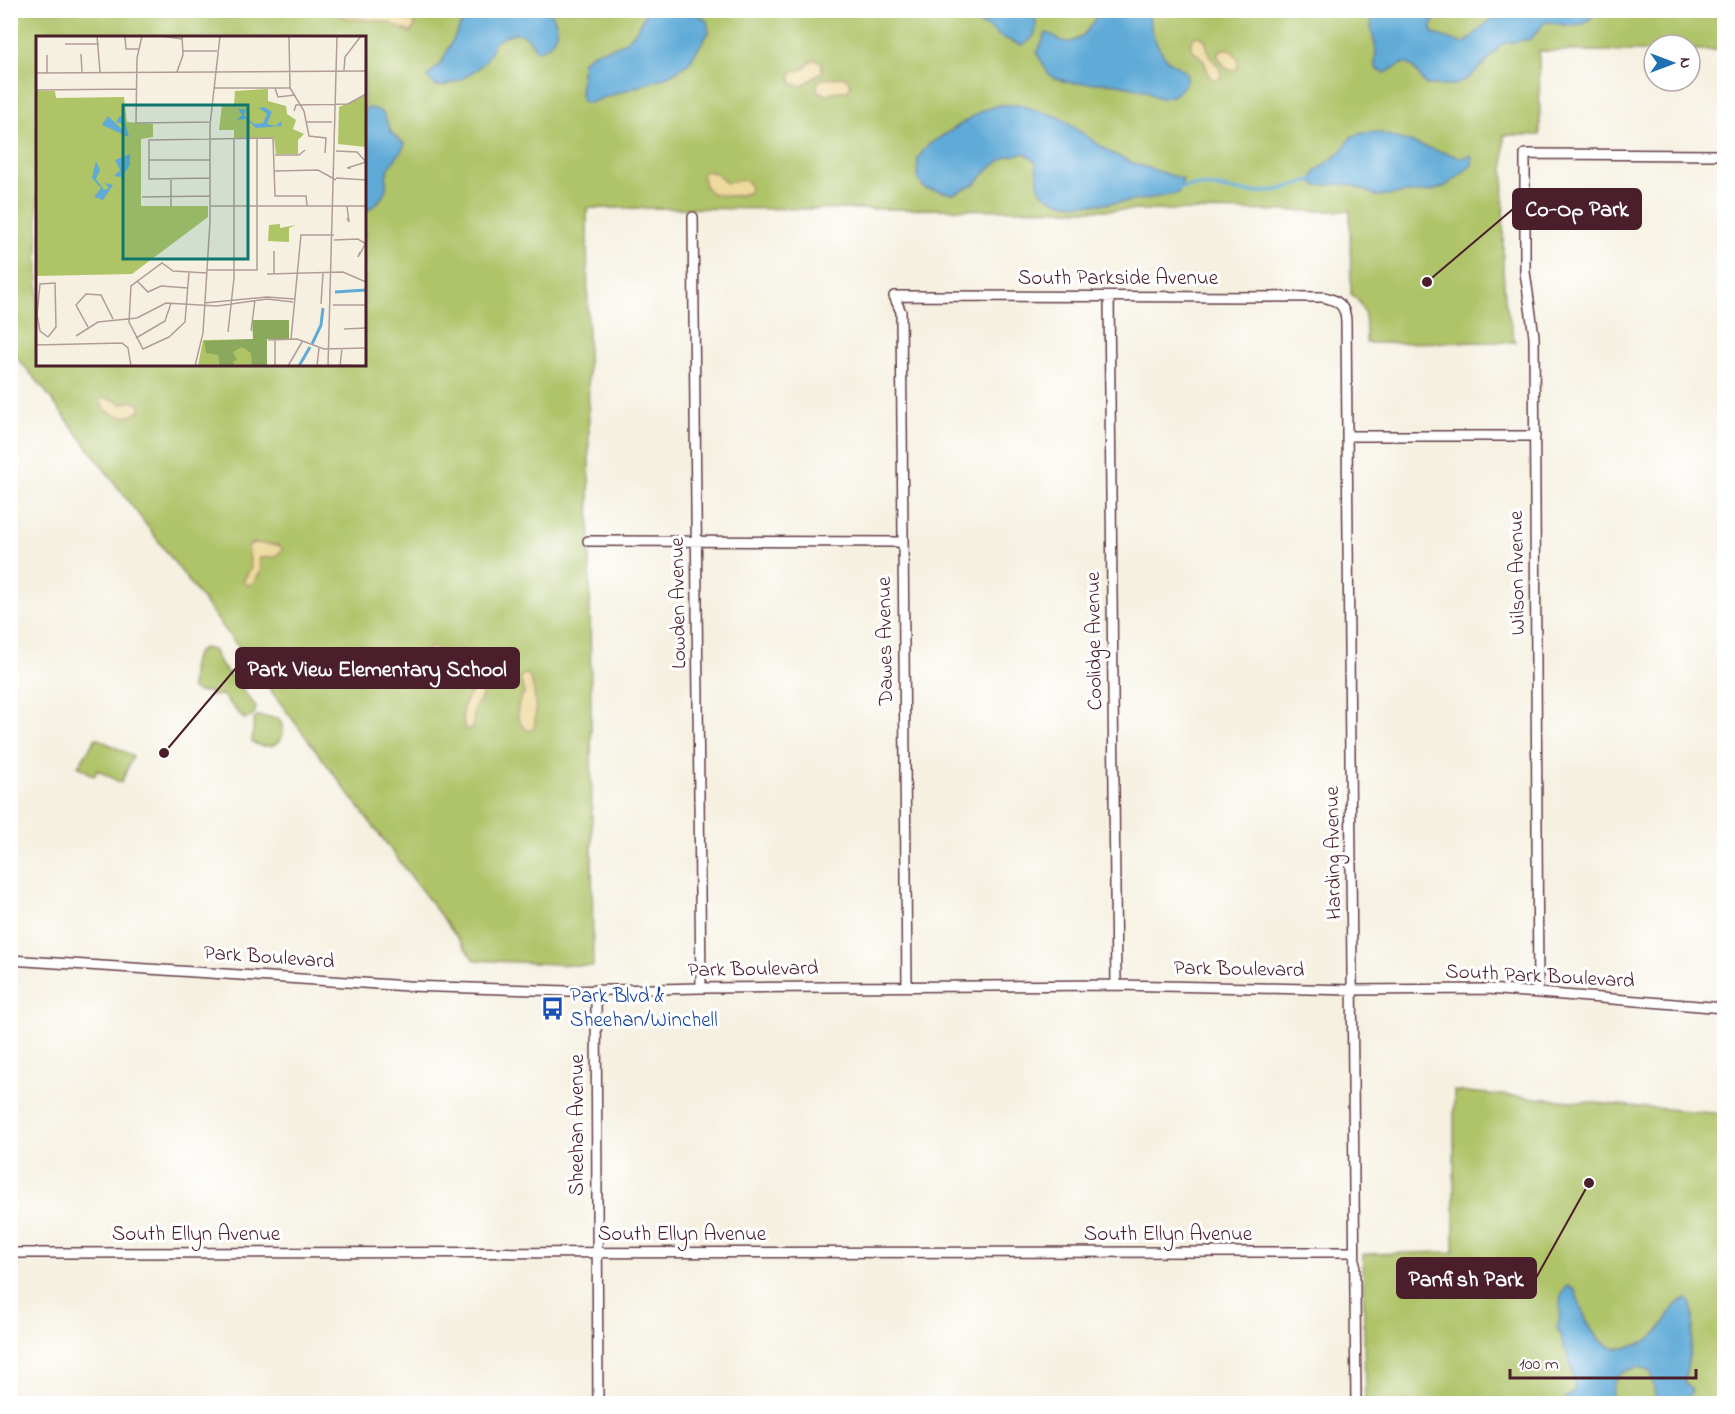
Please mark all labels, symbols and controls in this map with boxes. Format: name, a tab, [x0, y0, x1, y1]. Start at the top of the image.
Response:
north arrow	[1642, 33, 1702, 93]
inset map	[36, 36, 366, 366]
text: N	[1673, 58, 1697, 69]
callout: Co-Op Park	[1513, 189, 1641, 229]
text: Co-Op Park	[1525, 195, 1630, 227]
street label: South Parkside Avenue	[1018, 264, 1219, 294]
street label: Wilson Avenue	[1502, 510, 1534, 636]
street label: Lowden Avenue	[663, 536, 695, 669]
street label: Coolidge Avenue	[1079, 571, 1113, 711]
street label: Dawes Avenue	[870, 576, 902, 707]
callout: Park View Elementary School	[236, 648, 519, 688]
text: Park View Elementary School	[247, 655, 507, 688]
street label: Harding Avenue	[1318, 785, 1352, 920]
street label: Park Boulevard	[203, 938, 336, 978]
street label: Park Boulevard	[687, 954, 819, 986]
street label: Park Boulevard	[1173, 954, 1305, 986]
street label: South Park Boulevard	[1445, 957, 1636, 997]
place label: Park Blvd & Sheehan/Winchell	[570, 982, 718, 1036]
bus stop icon: Park Blvd & Sheehan/Winchell	[539, 996, 565, 1022]
street label: Sheehan Avenue	[563, 1053, 593, 1196]
street label: South Ellyn Avenue	[112, 1220, 281, 1252]
street label: South Ellyn Avenue	[598, 1220, 767, 1252]
street label: South Ellyn Avenue	[1084, 1220, 1253, 1252]
callout: Panfish Park	[1397, 1258, 1536, 1298]
text: Panfish Park	[1408, 1265, 1525, 1297]
scale bar	[1510, 1342, 1696, 1380]
text: 100 m	[1519, 1352, 1559, 1378]

